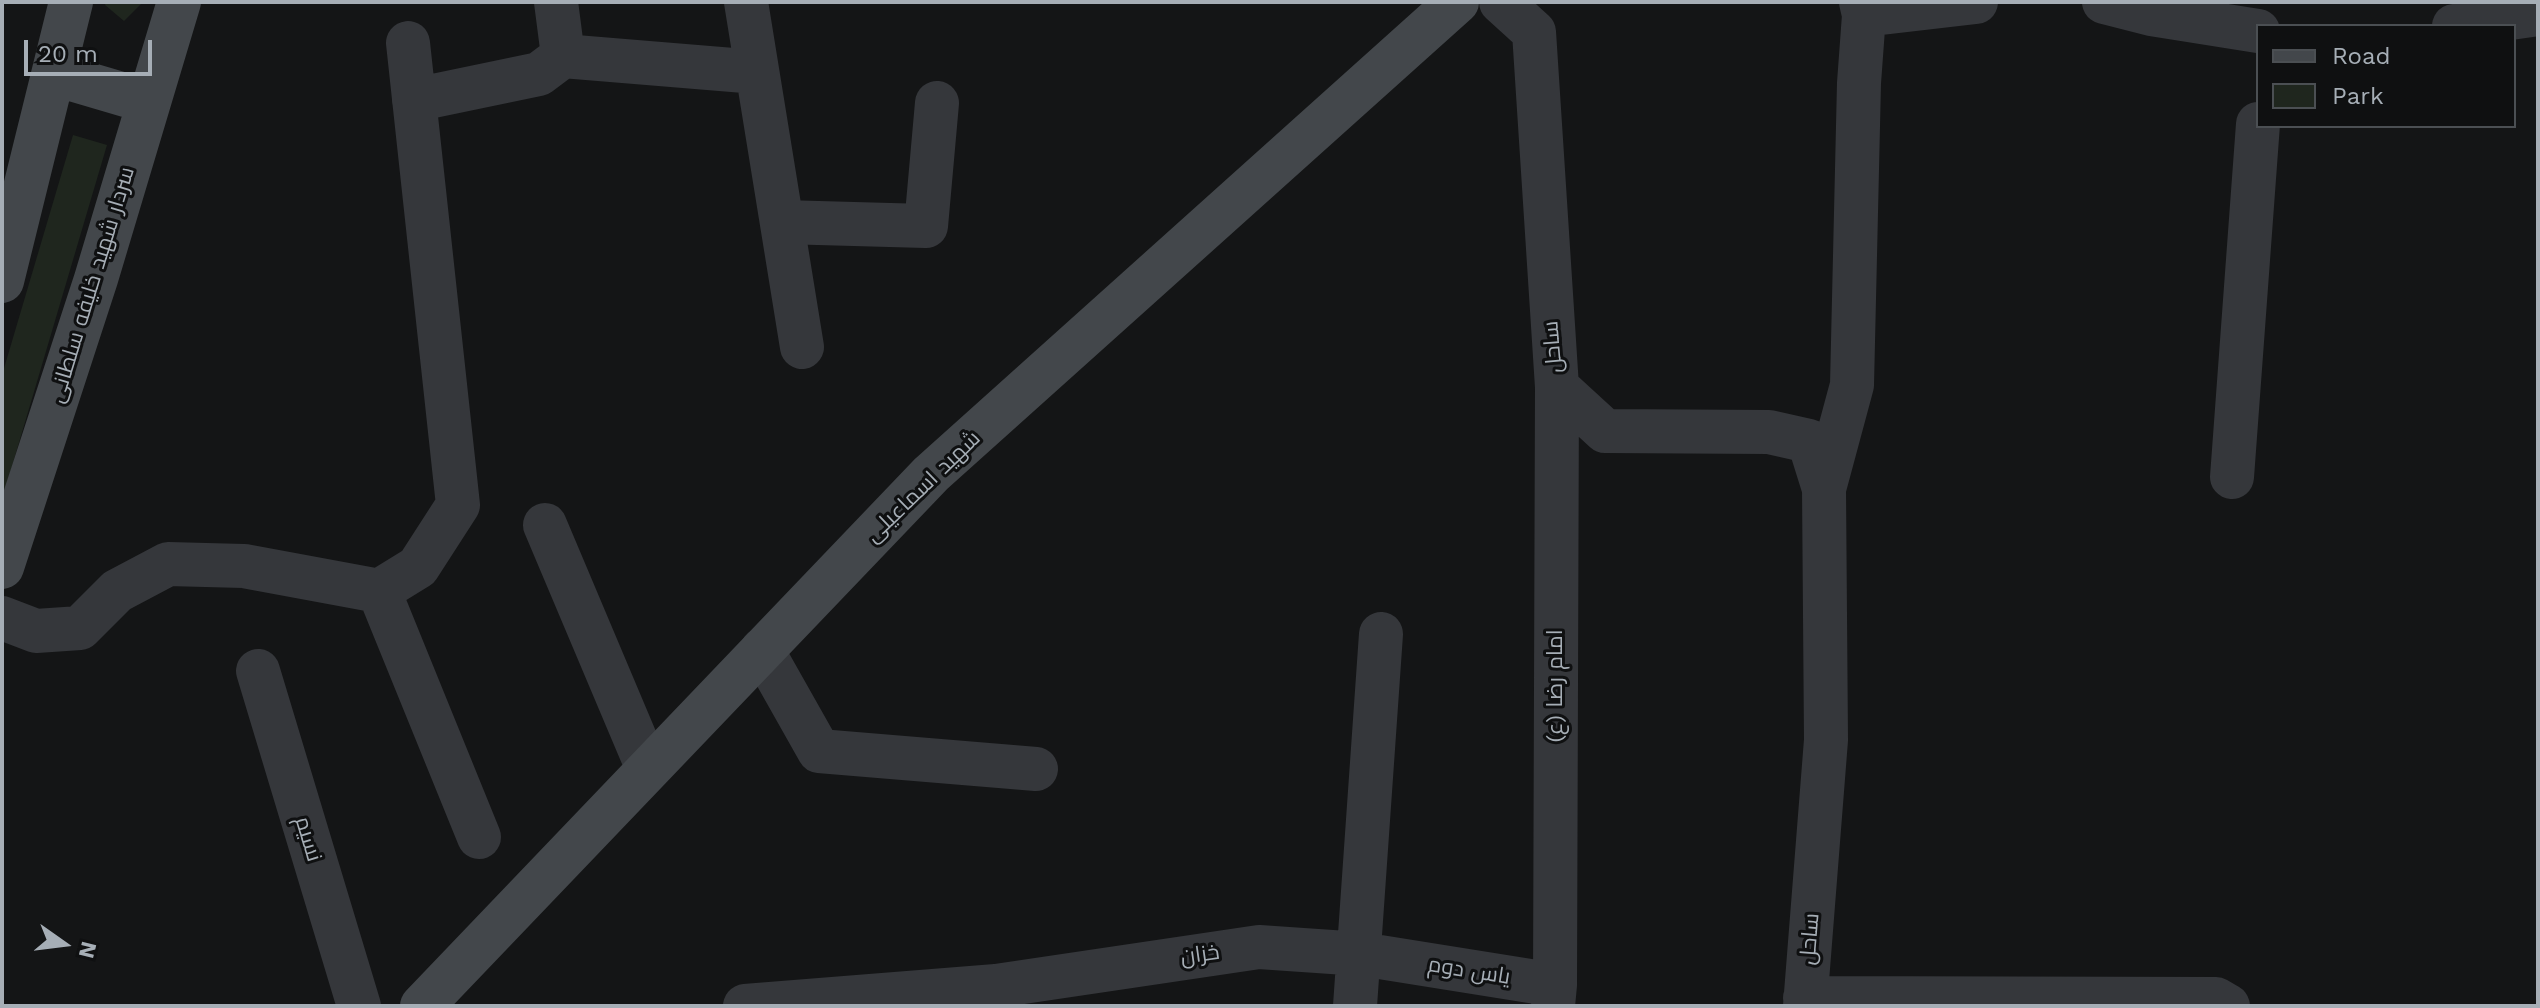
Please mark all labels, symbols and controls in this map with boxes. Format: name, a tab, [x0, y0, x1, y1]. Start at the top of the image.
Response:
scale bar	[28, 24, 156, 74]
legend	[2256, 24, 2516, 128]
text: 20 m	[38, 40, 98, 68]
text: Road	[2332, 42, 2391, 70]
text: Park	[2332, 82, 2384, 110]
street label: سردار شهید خلیفه سلطانی	[43, 164, 141, 406]
street label: ساحل	[1538, 320, 1568, 374]
street label: شهید اسماعیلی	[860, 426, 986, 548]
street label: امام رضا (ع)	[1543, 629, 1569, 743]
street label: نسیم	[289, 813, 327, 865]
north arrow	[24, 904, 104, 984]
street label: ساحل	[1795, 912, 1825, 966]
text: N	[74, 939, 102, 961]
street label: خزان	[1179, 939, 1221, 971]
street label: یاس دوم	[1426, 951, 1512, 991]

